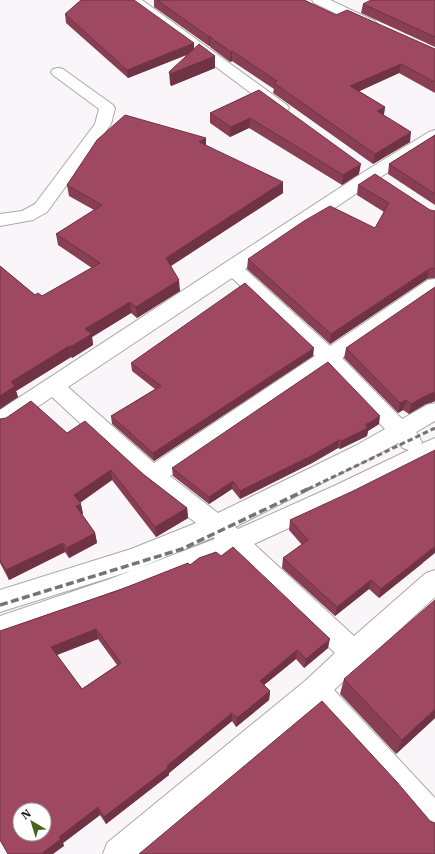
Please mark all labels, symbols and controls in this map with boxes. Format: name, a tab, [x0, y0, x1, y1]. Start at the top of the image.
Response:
north arrow	[12, 802, 52, 842]
text: N	[18, 806, 34, 822]

